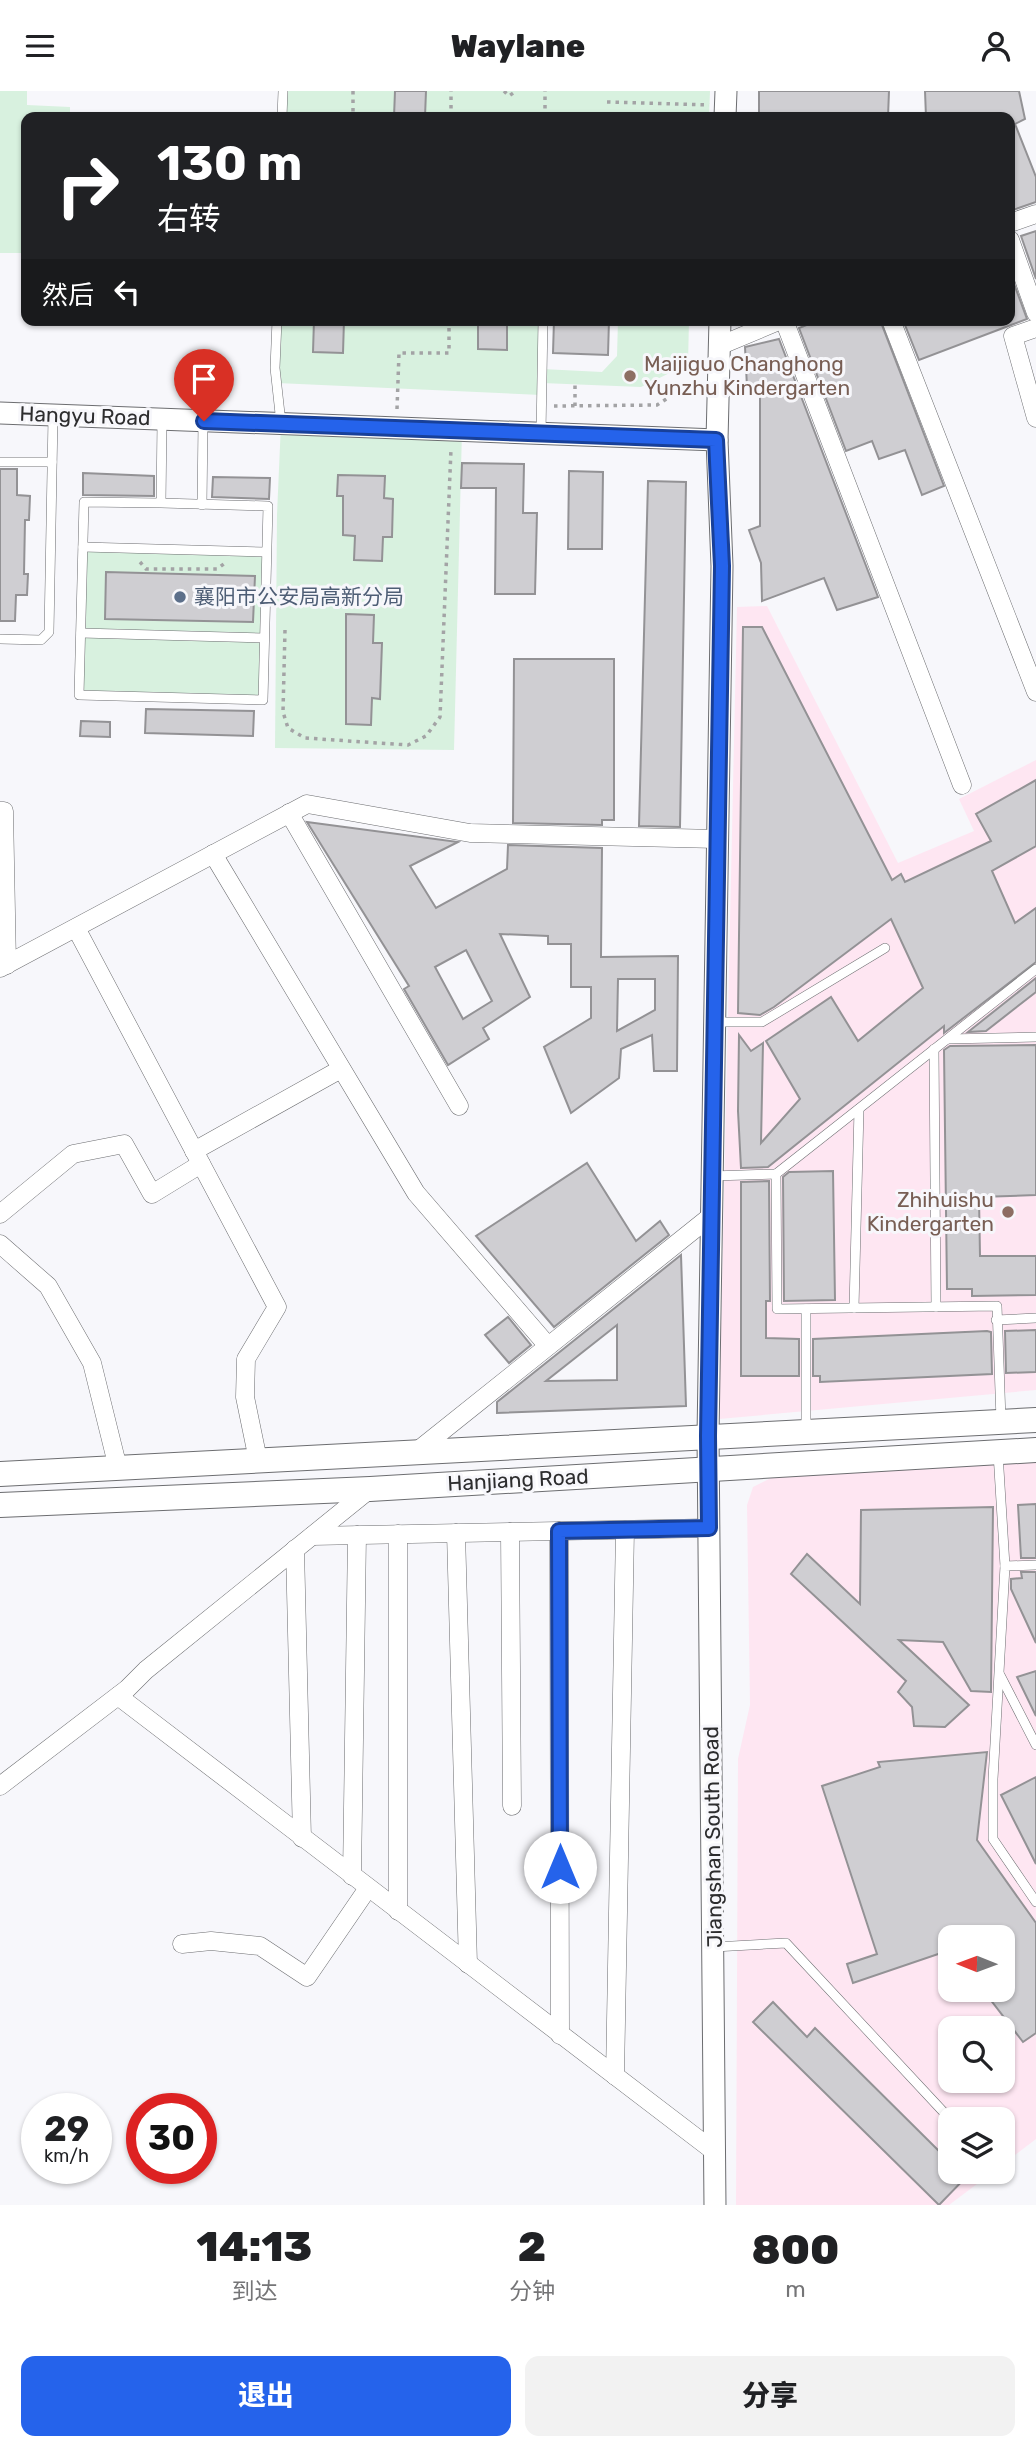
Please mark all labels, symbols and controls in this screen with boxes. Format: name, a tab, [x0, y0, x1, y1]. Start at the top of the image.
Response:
icon: menu	[21, 27, 59, 65]
text: Waylane	[451, 27, 585, 65]
icon: person	[977, 27, 1015, 65]
text: 130 m	[157, 134, 302, 192]
icon: right	[42, 140, 133, 231]
text: 右转	[157, 200, 221, 238]
icon: left	[108, 273, 146, 311]
text: 然后	[42, 280, 94, 311]
pin	[174, 349, 234, 421]
place label: Maijiguo Changhong Yunzhu Kindergarten	[644, 351, 850, 400]
icon: arrive	[185, 360, 223, 398]
marker: Maijiguo Changhong Yunzhu Kindergarten	[622, 368, 638, 384]
street label: Hangyu Road	[19, 401, 151, 430]
place label: 襄阳市公安局高新分局	[194, 584, 404, 609]
marker: 襄阳市公安局高新分局	[172, 589, 188, 605]
place label: Zhihuishu Kindergarten	[867, 1187, 994, 1236]
marker: Zhihuishu Kindergarten	[1000, 1204, 1016, 1220]
street label: Hanjiang Road	[447, 1463, 589, 1496]
street label: Jiangshan South Road	[698, 1726, 727, 1948]
position arrow	[523, 1830, 597, 1904]
north arrow	[938, 1925, 1015, 2002]
map controls	[938, 1925, 1015, 2184]
button: search	[938, 2016, 1015, 2093]
speed limit sign: 30	[126, 2093, 217, 2184]
button: layers	[938, 2107, 1015, 2184]
text: 29	[44, 2108, 89, 2150]
text: km/h	[44, 2145, 89, 2167]
text: 14:13	[197, 2222, 312, 2272]
text: 2	[518, 2222, 546, 2272]
text: 800	[752, 2225, 839, 2275]
text: m	[785, 2275, 806, 2303]
text: 到达	[231, 2277, 277, 2305]
text: 分钟	[509, 2277, 555, 2305]
button: 退出	[21, 2356, 511, 2436]
button: 分享	[525, 2356, 1015, 2436]

